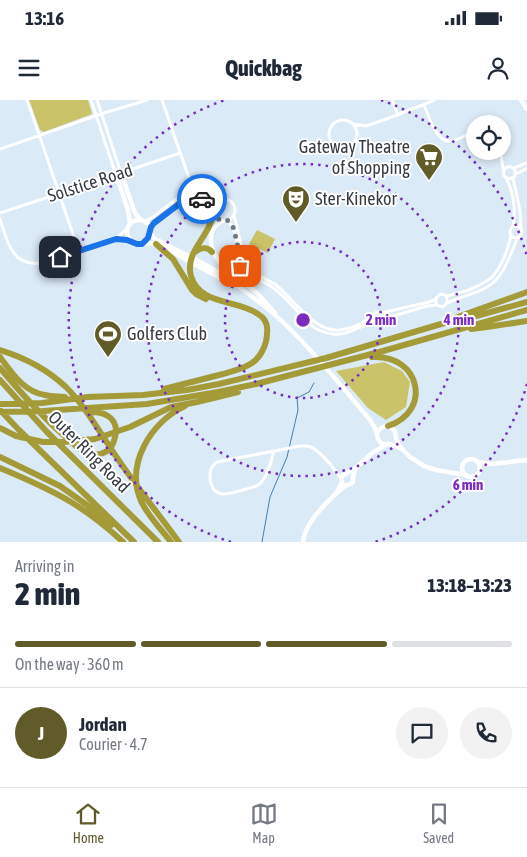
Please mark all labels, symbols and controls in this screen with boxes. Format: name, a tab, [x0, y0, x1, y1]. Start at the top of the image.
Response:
text: 13:16	[25, 7, 64, 29]
icon: menu	[15, 54, 43, 82]
icon: person	[484, 54, 512, 82]
text: Quickbag	[225, 55, 302, 81]
map controls	[466, 115, 511, 160]
button: locate	[466, 115, 511, 160]
place label: Gateway Theatre of Shopping	[299, 136, 410, 178]
supermarket icon: Gateway Theatre of Shopping	[414, 142, 444, 181]
street label: Solstice Road	[45, 159, 135, 206]
courier	[177, 174, 227, 224]
theatre icon: Ster-Kinekor	[281, 184, 311, 223]
icon: car	[188, 185, 216, 213]
place label: Ster-Kinekor	[315, 188, 397, 209]
pin	[39, 236, 81, 278]
icon: home	[46, 243, 74, 271]
pin	[219, 245, 261, 287]
icon: bag	[226, 252, 254, 280]
centre of rings	[294, 311, 312, 329]
text: 2 min	[366, 311, 396, 328]
text: 4 min	[443, 311, 474, 328]
sports icon: Golfers Club	[93, 319, 123, 358]
place label: Golfers Club	[127, 323, 207, 344]
street label: Outer Ring Road	[44, 407, 134, 497]
text: 6 min	[453, 476, 483, 493]
text: Arriving in	[15, 557, 75, 575]
text: 13:18–13:23	[427, 574, 512, 596]
text: 2 min	[15, 575, 80, 612]
text: On the way · 360 m	[15, 655, 124, 673]
button: chat	[396, 707, 448, 759]
button: phone	[460, 707, 512, 759]
text: Jordan	[79, 713, 127, 735]
text: J	[38, 722, 44, 744]
text: Courier · 4.7	[79, 735, 148, 753]
tab: Home	[73, 800, 104, 846]
tab: Map	[250, 800, 278, 846]
tab: Saved	[423, 800, 454, 846]

